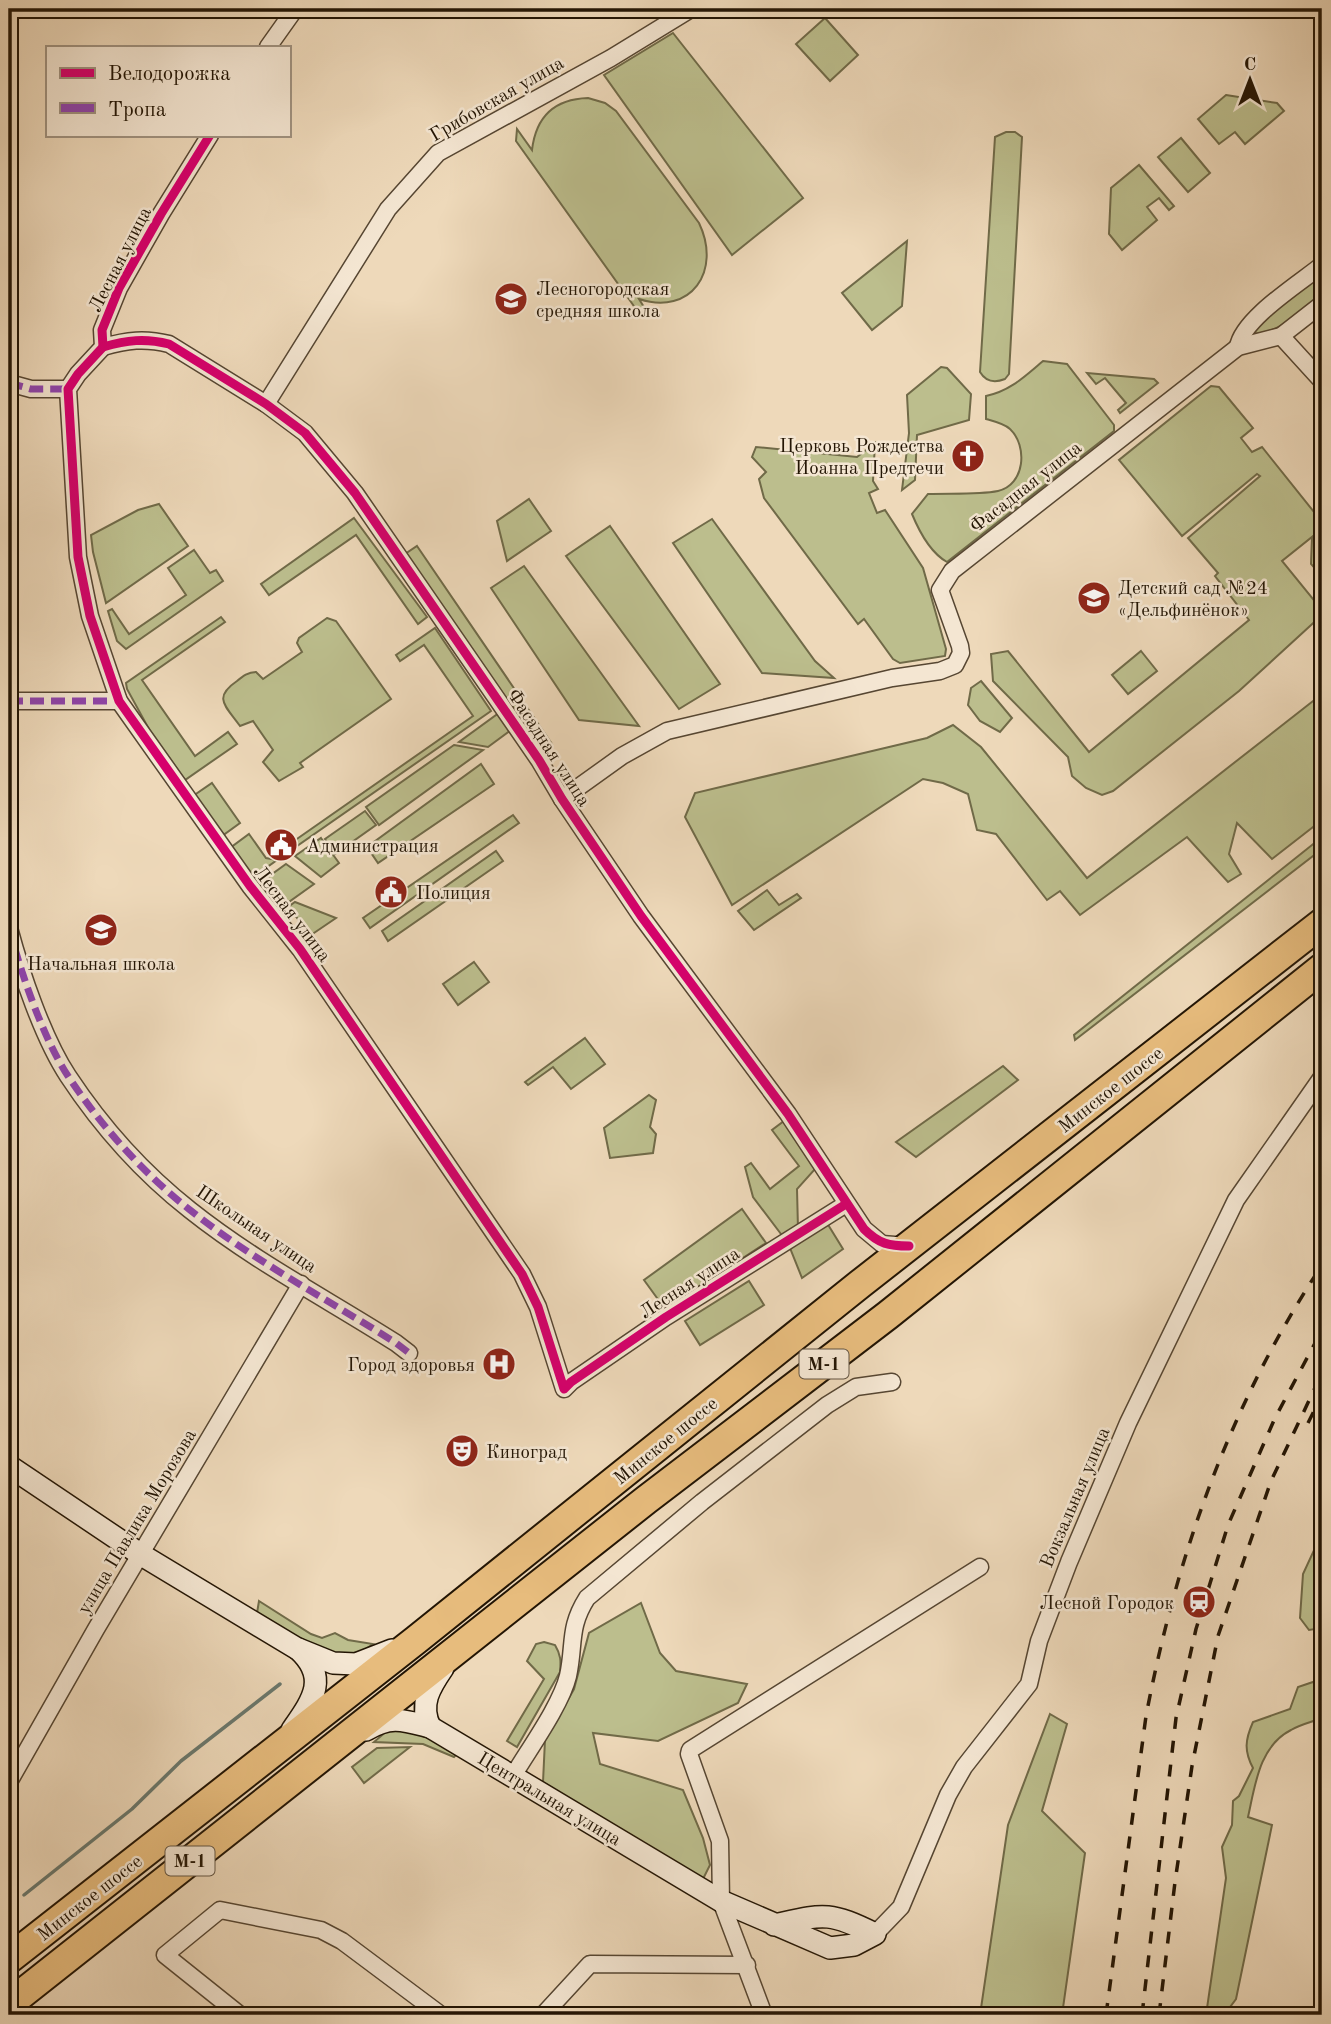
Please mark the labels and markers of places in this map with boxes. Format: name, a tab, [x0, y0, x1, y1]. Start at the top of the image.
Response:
school or university icon: Лесногородская средняя школа	[492, 280, 530, 318]
place label: Лесногородская средняя школа	[536, 281, 670, 322]
church icon: Церковь Рождества Иоанна Предтечи	[949, 437, 987, 475]
place label: Церковь Рождества Иоанна Предтечи	[779, 438, 945, 479]
school or university icon: Детский сад №24 «Дельфинёнок»	[1075, 579, 1113, 617]
place label: Детский сад №24 «Дельфинёнок»	[1118, 580, 1268, 621]
public building icon: Администрация	[262, 826, 300, 864]
place label: Администрация	[306, 838, 439, 857]
public building icon: Полиция	[372, 873, 410, 911]
place label: Полиция	[416, 885, 491, 904]
school or university icon: Начальная школа	[82, 911, 120, 949]
place label: Начальная школа	[27, 956, 176, 975]
hospital icon: Город здоровья	[480, 1345, 518, 1383]
place label: Город здоровья	[347, 1357, 475, 1376]
theatre icon: Киноград	[443, 1432, 481, 1470]
place label: Киноград	[486, 1444, 567, 1463]
station icon: Лесной Городок	[1180, 1583, 1218, 1621]
place label: Лесной Городок	[1039, 1595, 1174, 1614]

